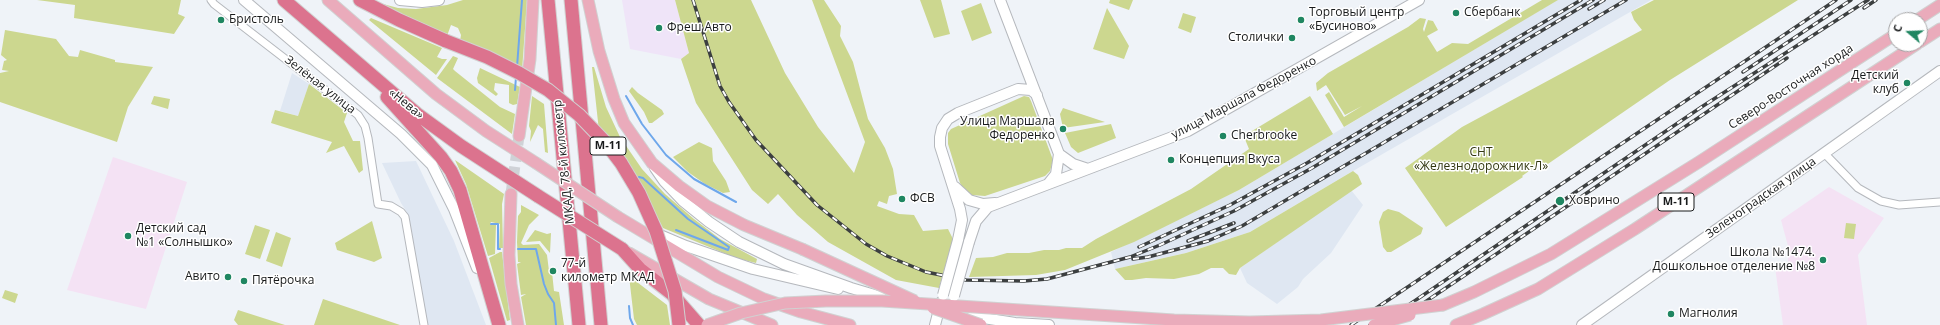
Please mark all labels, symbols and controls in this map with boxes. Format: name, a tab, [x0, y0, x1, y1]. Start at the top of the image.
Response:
place label: Торговый центр «Бусиново»	[1309, 6, 1404, 34]
place label: Сбербанк	[1464, 6, 1520, 20]
marker: Сбербанк	[1451, 8, 1461, 18]
north arrow	[1888, 12, 1928, 52]
place label: Бристоль	[229, 13, 284, 27]
marker: Бристоль	[216, 15, 226, 25]
marker: Торговый центр «Бусиново»	[1296, 15, 1306, 25]
place label: Фреш Авто	[667, 21, 732, 35]
marker: Фреш Авто	[654, 23, 664, 33]
text: С	[1889, 23, 1905, 34]
place label: Столички	[1228, 31, 1284, 45]
marker: Столички	[1287, 33, 1297, 43]
street label: Северо-Восточная хорда	[1726, 41, 1856, 133]
street label: Зелёная улица	[282, 53, 358, 117]
street label: улица Маршала Федоренко	[1169, 54, 1319, 142]
place label: Детский клуб	[1851, 69, 1899, 97]
marker: Детский клуб	[1902, 78, 1912, 88]
street label: «Нева»	[386, 85, 426, 123]
street label: МКАД, 78-й километр	[550, 99, 578, 225]
place label: Улица Маршала Федоренко	[960, 115, 1055, 143]
marker: Улица Маршала Федоренко	[1058, 124, 1068, 134]
place label: Cherbrooke	[1231, 129, 1297, 143]
marker: Cherbrooke	[1218, 131, 1228, 141]
road number: М-11	[590, 137, 626, 155]
park label: СНТ «Железнодорожник-Л»	[1414, 146, 1548, 174]
place label: Концепция Вкуса	[1179, 153, 1280, 167]
street label: Зеленоградская улица	[1703, 154, 1819, 242]
marker: Концепция Вкуса	[1166, 155, 1176, 165]
place label: ФСВ	[910, 192, 935, 206]
road number: М-11	[1658, 193, 1694, 211]
marker: ФСВ	[897, 194, 907, 204]
place label: Ховрино	[1569, 194, 1620, 208]
marker: Ховрино	[1554, 195, 1566, 207]
place label: Детский сад №1 «Солнышко»	[136, 222, 233, 250]
marker: Детский сад №1 «Солнышко»	[123, 231, 133, 241]
place label: Школа №1474. Дошкольное отделение №8	[1653, 246, 1815, 274]
marker: Школа №1474. Дошкольное отделение №8	[1818, 255, 1828, 265]
place label: 77-й километр МКАД	[561, 257, 654, 285]
marker: 77-й километр МКАД	[548, 266, 558, 276]
place label: Авито	[185, 270, 220, 284]
marker: Авито	[223, 272, 233, 282]
place label: Пятёрочка	[252, 274, 314, 288]
marker: Пятёрочка	[239, 276, 249, 286]
place label: Магнолия	[1679, 307, 1738, 321]
marker: Магнолия	[1666, 309, 1676, 319]

